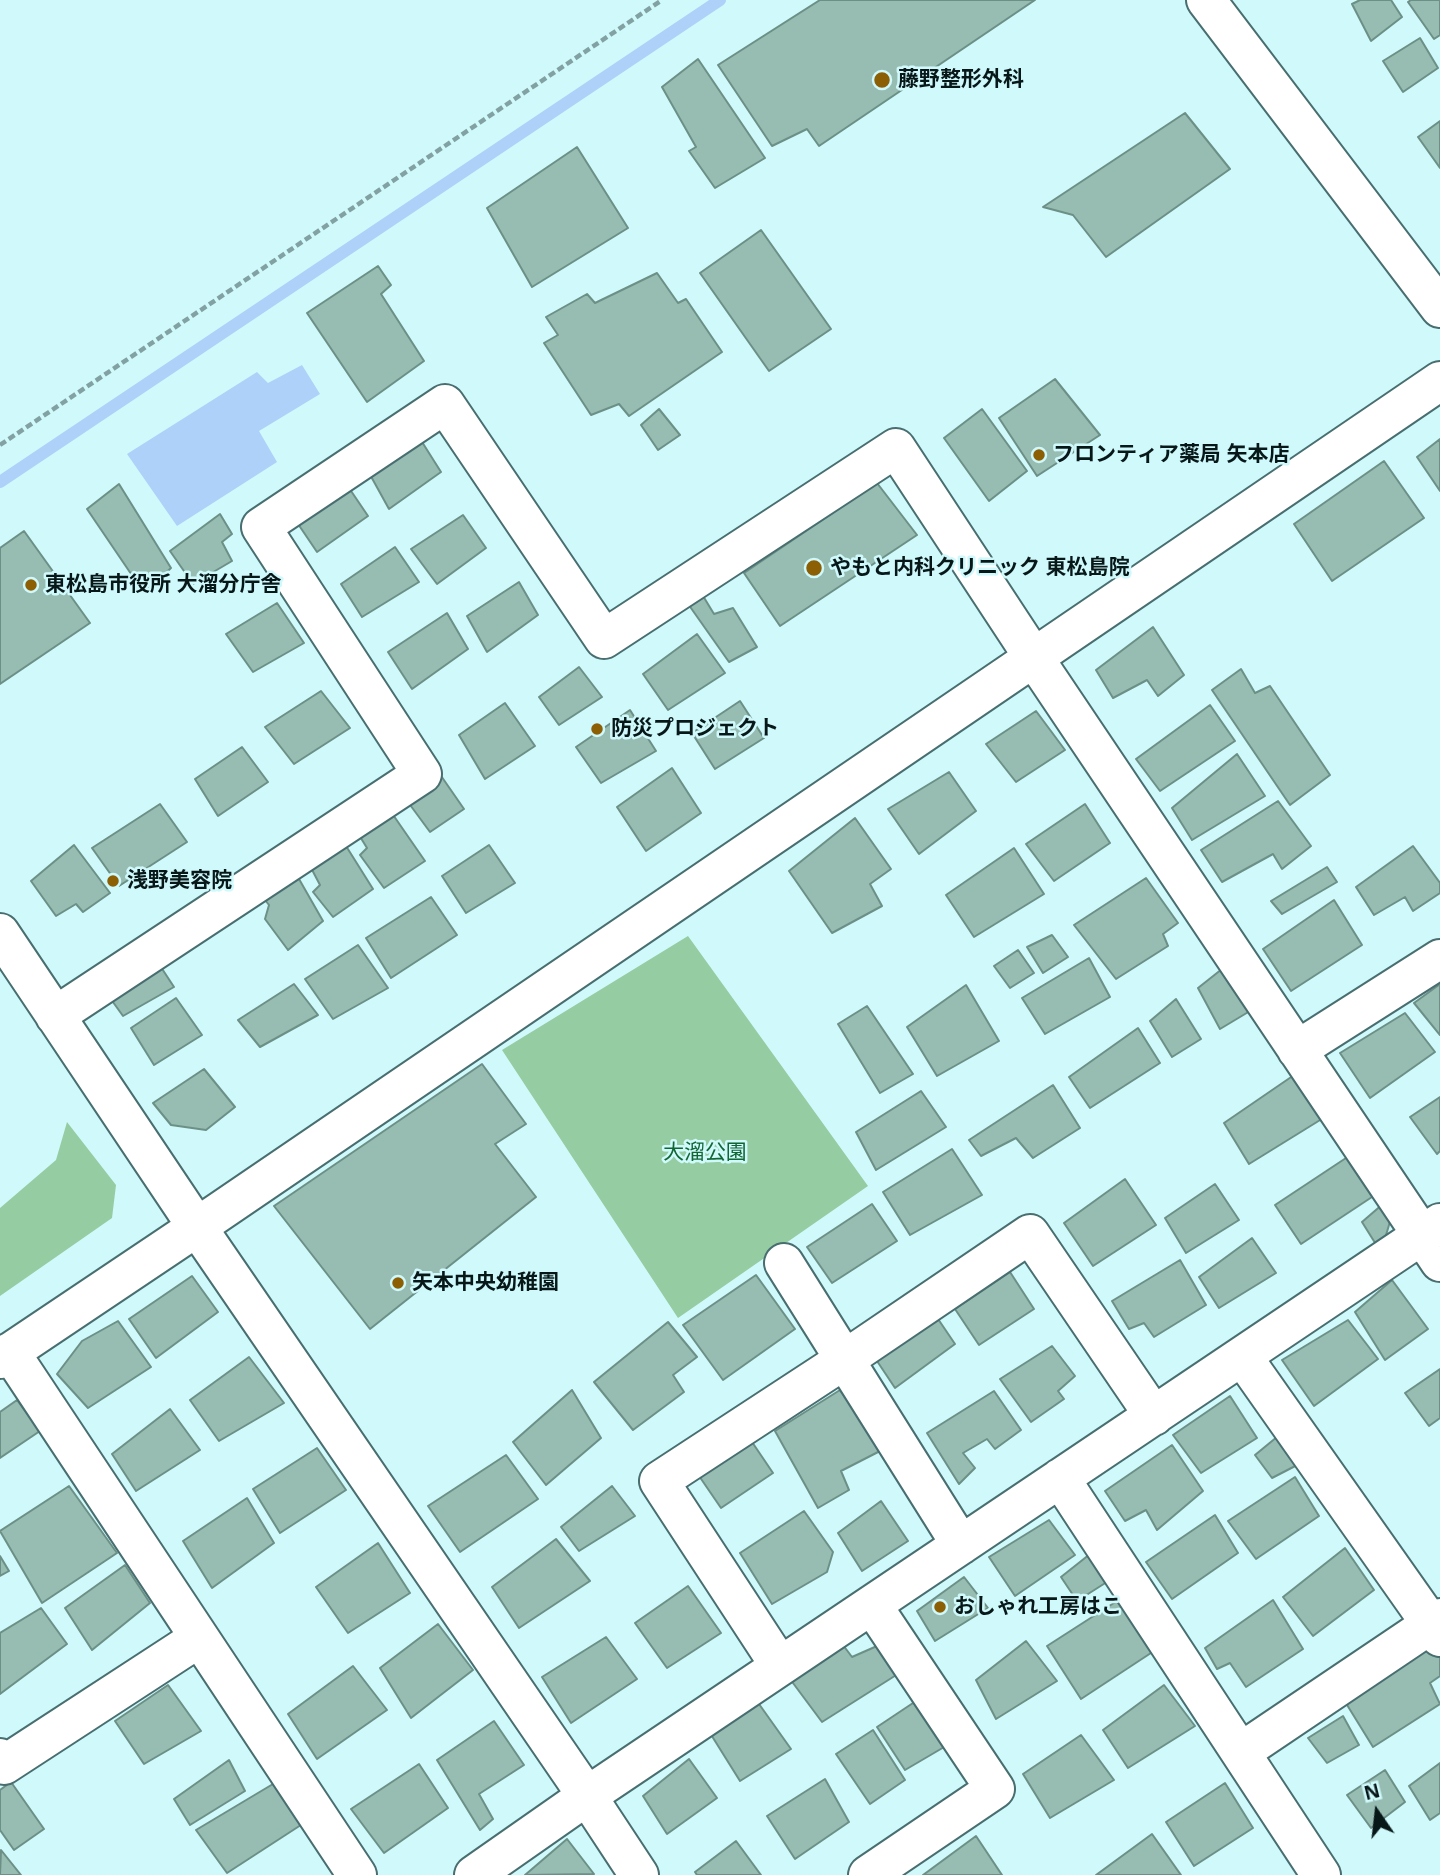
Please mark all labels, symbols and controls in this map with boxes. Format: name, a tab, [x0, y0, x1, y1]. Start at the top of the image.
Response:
place label: 藤野整形外科	[898, 67, 1024, 93]
marker: 藤野整形外科	[872, 70, 892, 90]
place label: フロンティア薬局 矢本店	[1053, 442, 1289, 468]
marker: フロンティア薬局 矢本店	[1031, 447, 1047, 463]
place label: やもと内科クリニック 東松島院	[830, 555, 1129, 581]
marker: やもと内科クリニック 東松島院	[804, 558, 824, 578]
place label: 東松島市役所 大溜分庁舎	[45, 572, 281, 598]
marker: 東松島市役所 大溜分庁舎	[23, 577, 39, 593]
place label: 防災プロジェクト	[611, 716, 779, 742]
marker: 防災プロジェクト	[589, 721, 605, 737]
place label: 浅野美容院	[127, 868, 232, 894]
marker: 浅野美容院	[105, 873, 121, 889]
park label: 大溜公園	[663, 1140, 747, 1166]
place label: 矢本中央幼稚園	[412, 1270, 559, 1296]
marker: 矢本中央幼稚園	[390, 1275, 406, 1291]
place label: おしゃれ工房はこ	[954, 1594, 1122, 1620]
marker: おしゃれ工房はこ	[932, 1599, 948, 1615]
north arrow	[1342, 1777, 1412, 1847]
text: N	[1361, 1777, 1383, 1806]

